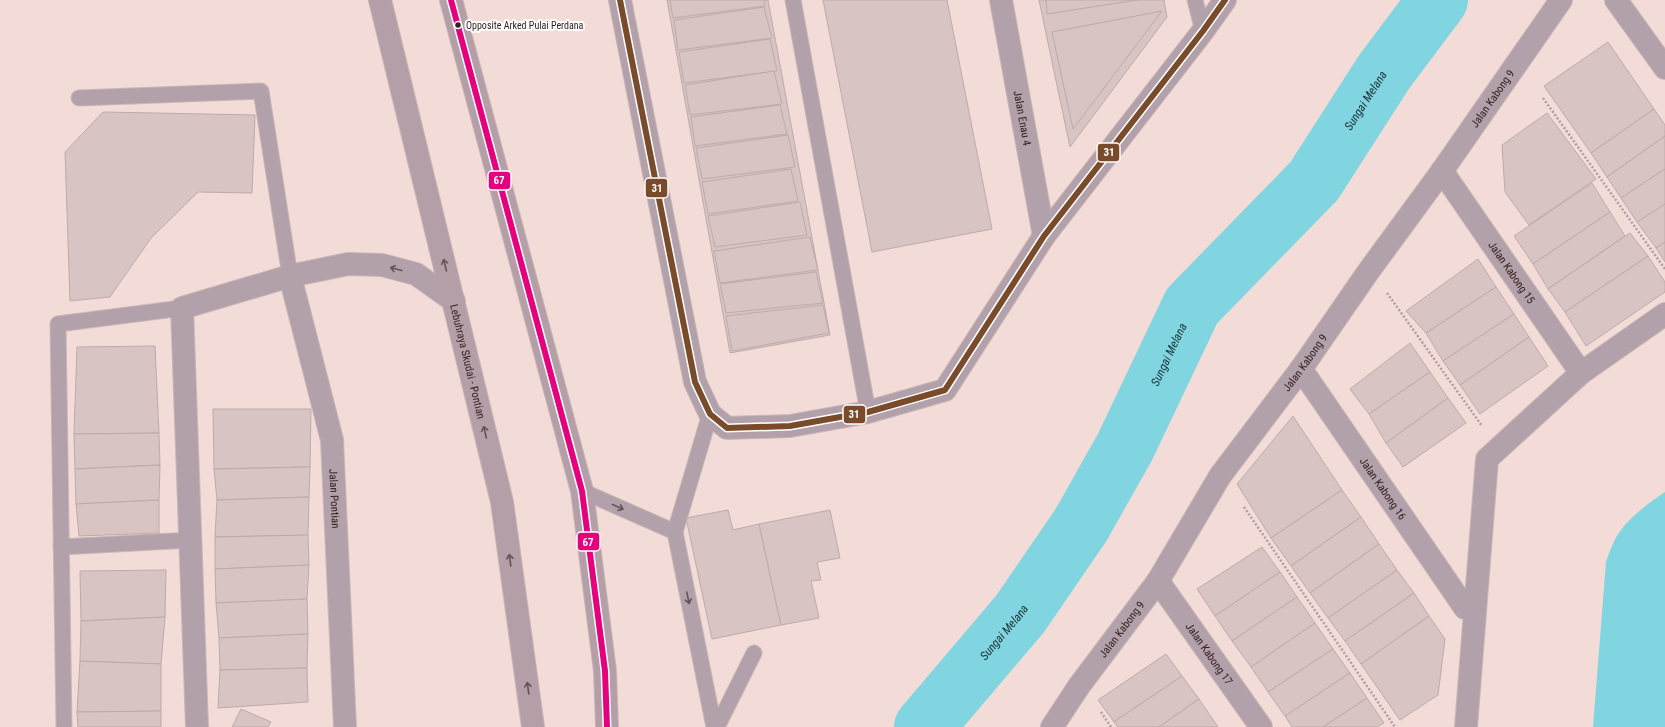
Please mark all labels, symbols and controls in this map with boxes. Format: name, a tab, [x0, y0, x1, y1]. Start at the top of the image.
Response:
marker: Opposite Arked Pulai Perdana	[453, 20, 463, 30]
place label: Opposite Arked Pulai Perdana	[466, 20, 584, 31]
street label: Jalan Kabong 9	[1468, 67, 1517, 130]
water label: Sungai Melana	[1341, 68, 1390, 133]
street label: Jalan Enau 4	[1011, 90, 1034, 147]
line badge: 31	[1097, 143, 1120, 162]
text: 31	[1103, 146, 1115, 159]
line badge: 67	[488, 171, 511, 190]
text: 67	[493, 174, 505, 187]
line badge: 31	[645, 178, 668, 198]
text: 31	[651, 182, 663, 195]
street label: Jalan Kabong 15	[1486, 239, 1538, 306]
one-way arrow	[441, 259, 448, 272]
one-way arrow	[390, 265, 403, 272]
street label: Lebuhraya Skudai - Pontian	[448, 303, 488, 420]
water label: Sungai Melana	[1148, 321, 1190, 388]
street label: Jalan Kabong 9	[1280, 332, 1330, 394]
line badge: 31	[843, 405, 866, 424]
text: 31	[848, 408, 860, 421]
one-way arrow	[481, 426, 489, 439]
street label: Jalan Kabong 16	[1357, 455, 1409, 522]
street label: Jalan Pontian	[327, 469, 342, 529]
one-way arrow	[612, 504, 624, 511]
line badge: 67	[577, 532, 600, 551]
text: 67	[582, 536, 594, 549]
one-way arrow	[506, 554, 514, 567]
one-way arrow	[685, 591, 693, 604]
street label: Jalan Kabong 9	[1096, 599, 1147, 660]
water label: Sungai Melana	[977, 602, 1031, 663]
street label: Jalan Kabong 17	[1183, 620, 1236, 687]
one-way arrow	[524, 682, 532, 695]

